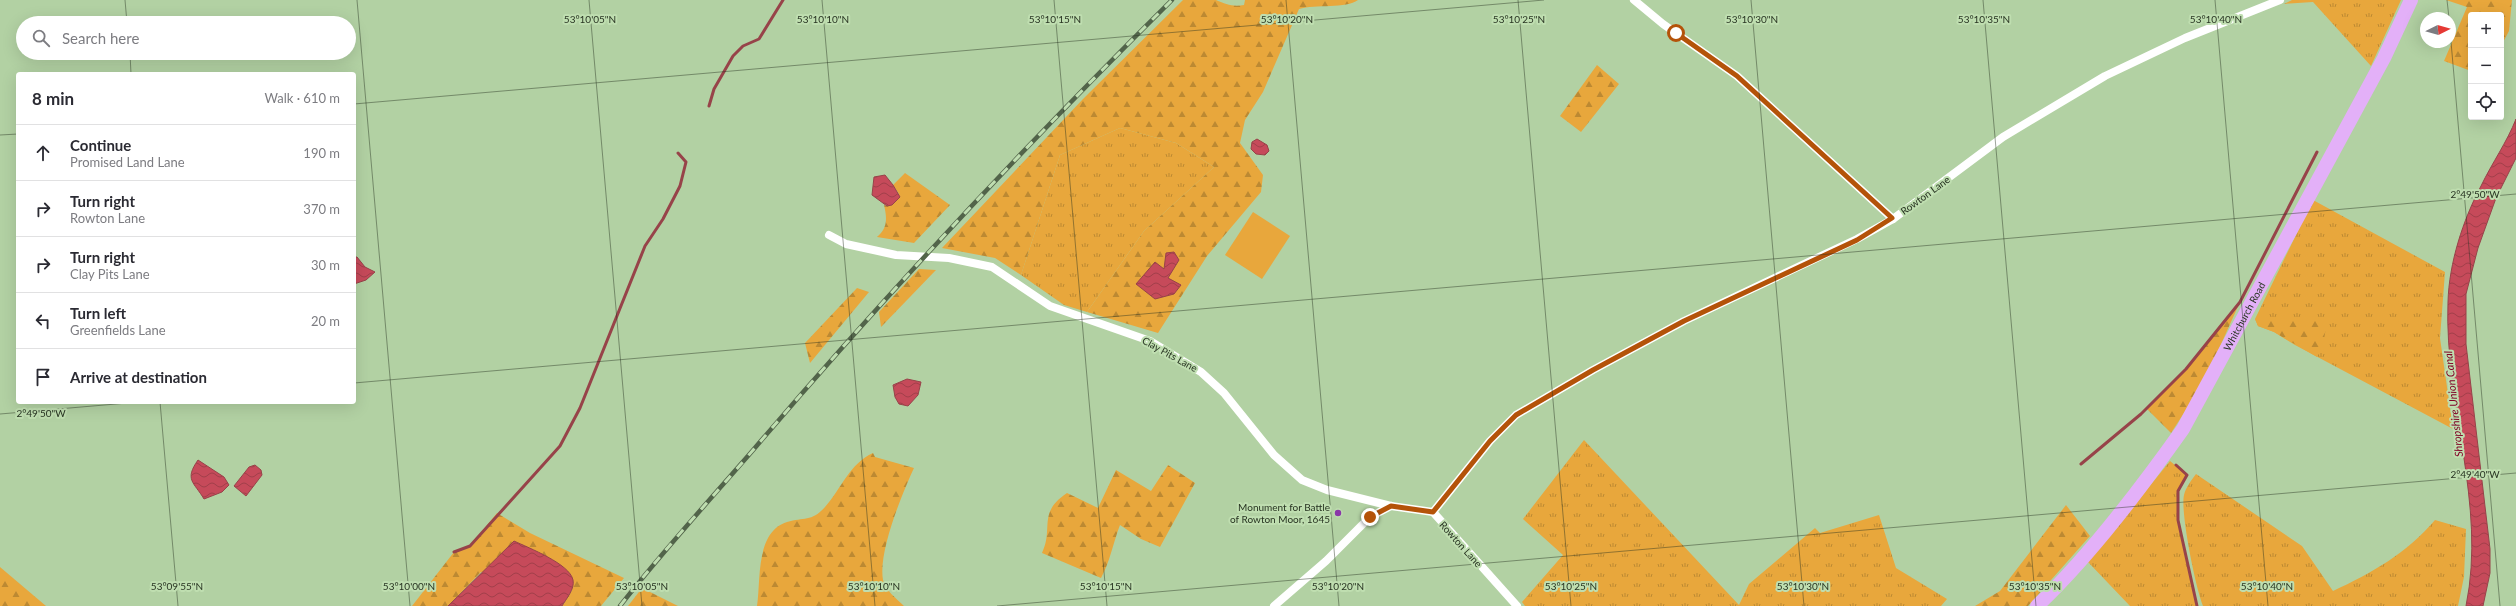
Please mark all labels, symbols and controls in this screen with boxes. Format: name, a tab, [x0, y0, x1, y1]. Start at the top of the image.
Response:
north arrow	[2420, 12, 2456, 48]
map controls	[2468, 12, 2504, 120]
button: +	[2468, 12, 2504, 48]
text: 53°10'05"N	[564, 13, 616, 25]
text: 53°10'10"N	[797, 13, 849, 25]
text: 53°10'15"N	[1029, 13, 1081, 25]
text: 53°10'20"N	[1261, 13, 1313, 25]
text: 53°10'25"N	[1493, 13, 1545, 25]
text: 53°10'30"N	[1726, 13, 1778, 25]
text: 53°10'35"N	[1958, 13, 2010, 25]
text: 53°10'40"N	[2190, 13, 2242, 25]
search box	[16, 16, 356, 60]
route start	[1667, 24, 1685, 42]
icon: search	[30, 27, 52, 49]
text: Search here	[62, 29, 139, 47]
button: −	[2468, 48, 2504, 84]
button: locate	[2468, 84, 2504, 120]
text: 8 min	[32, 88, 74, 109]
text: Walk · 610 m	[264, 90, 340, 106]
text: Continue	[70, 136, 131, 154]
icon: ahead	[32, 142, 54, 164]
text: 190 m	[303, 145, 340, 161]
text: Promised Land Lane	[70, 154, 185, 170]
street label: Rowton Lane	[1898, 173, 1952, 217]
text: 2°49'50"W	[2450, 188, 2500, 200]
text: Turn right	[70, 192, 135, 210]
icon: right	[32, 198, 54, 220]
text: 370 m	[303, 201, 340, 217]
text: Rowton Lane	[70, 210, 145, 226]
text: Turn right	[70, 248, 135, 266]
icon: right	[32, 254, 54, 276]
text: 30 m	[311, 257, 340, 273]
text: Clay Pits Lane	[70, 266, 150, 282]
street label: Whitchurch Road	[2221, 280, 2268, 353]
text: Turn left	[70, 304, 126, 322]
icon: left	[32, 310, 54, 332]
text: 20 m	[311, 313, 340, 329]
text: Greenfields Lane	[70, 322, 166, 338]
street label: Clay Pits Lane	[1140, 334, 1200, 374]
water label: Shropshire Union Canal	[2441, 350, 2465, 458]
icon: arrive	[32, 366, 54, 388]
text: Arrive at destination	[70, 368, 207, 386]
text: 2°49'50"W	[16, 407, 66, 419]
text: 2°49'40"W	[2450, 468, 2500, 480]
place label: Monument for Battle of Rowton Moor, 1645	[1230, 501, 1330, 525]
marker: Monument for Battle of Rowton Moor, 1645	[1333, 508, 1343, 518]
route end	[1361, 508, 1379, 526]
street label: Rowton Lane	[1437, 519, 1485, 569]
text: 53°09'55"N	[151, 580, 203, 592]
text: 53°10'00"N	[383, 580, 435, 592]
text: 53°10'05"N	[616, 580, 668, 592]
text: 53°10'10"N	[848, 580, 900, 592]
text: 53°10'15"N	[1080, 580, 1132, 592]
text: 53°10'20"N	[1312, 580, 1364, 592]
text: 53°10'25"N	[1545, 580, 1597, 592]
text: 53°10'30"N	[1777, 580, 1829, 592]
text: 53°10'35"N	[2009, 580, 2061, 592]
text: 53°10'40"N	[2241, 580, 2293, 592]

